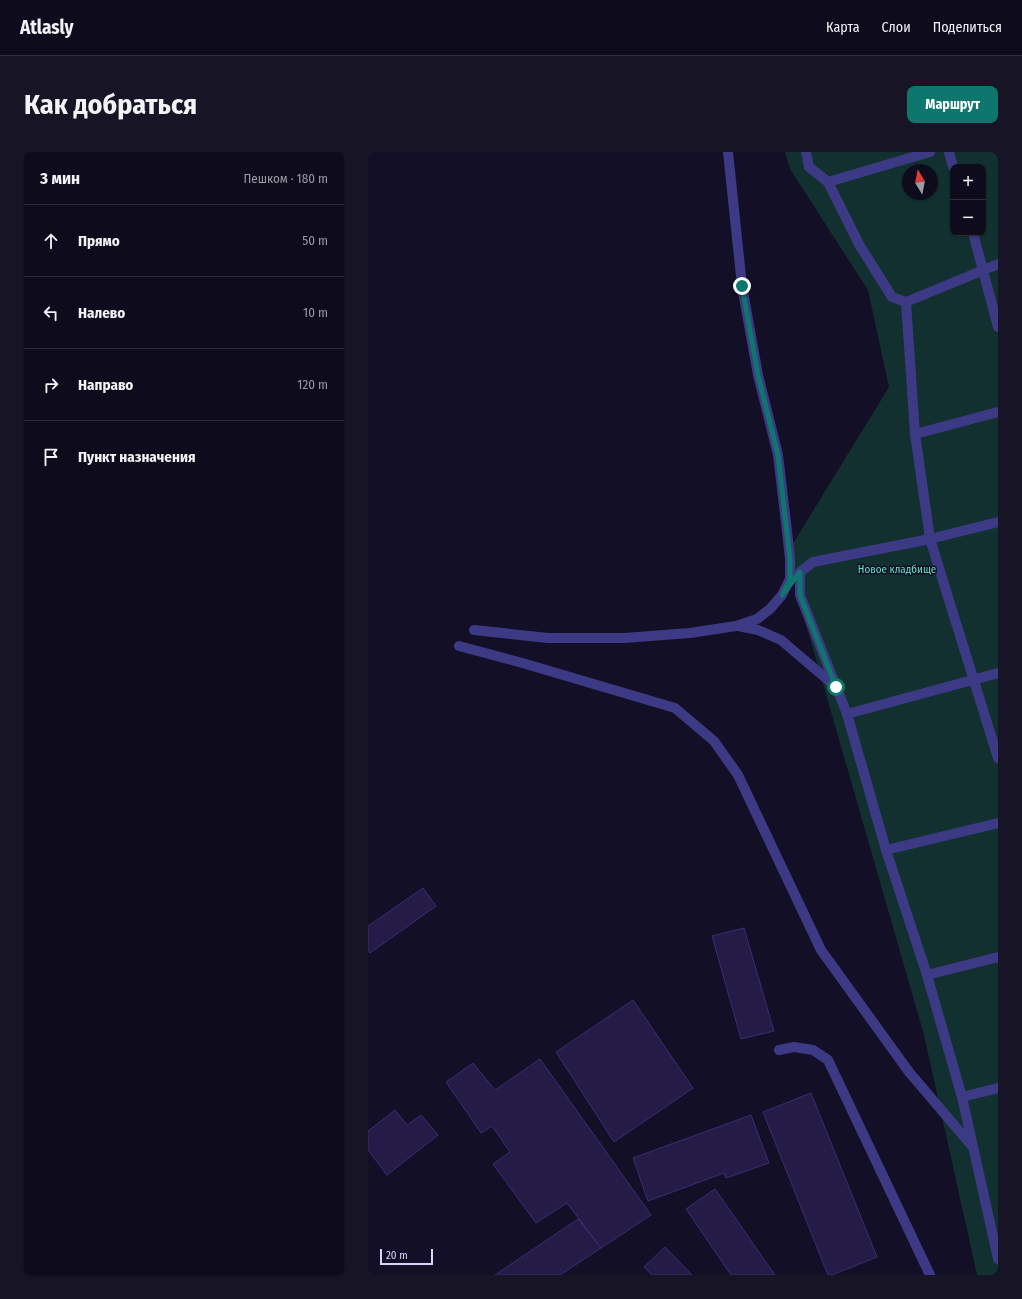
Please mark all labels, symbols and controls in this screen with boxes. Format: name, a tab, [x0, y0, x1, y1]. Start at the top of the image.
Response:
text: Atlasly	[20, 16, 74, 39]
text: Карта	[826, 19, 860, 36]
text: Слои	[882, 19, 911, 36]
text: Поделиться	[933, 19, 1002, 36]
button: Маршрут	[907, 86, 998, 123]
text: Как добраться	[24, 88, 197, 121]
north arrow	[902, 164, 938, 200]
map controls	[950, 164, 986, 236]
button: +	[950, 164, 986, 200]
text: 3 мин	[40, 168, 80, 189]
text: Пешком · 180 m	[243, 171, 328, 186]
button: −	[950, 200, 986, 236]
icon: ahead	[40, 230, 62, 252]
text: Прямо	[78, 232, 120, 250]
text: 50 m	[302, 233, 328, 248]
route end	[733, 277, 751, 295]
icon: left	[40, 302, 62, 324]
text: Налево	[78, 304, 125, 322]
text: 10 m	[303, 305, 328, 320]
icon: right	[40, 374, 62, 396]
text: Направо	[78, 376, 133, 394]
text: 120 m	[297, 377, 328, 392]
icon: arrive	[40, 446, 62, 468]
text: Пункт назначения	[78, 448, 196, 466]
park label: Новое кладбище	[858, 563, 936, 576]
route start	[827, 678, 845, 696]
scale bar	[380, 1247, 433, 1266]
text: 20 m	[386, 1249, 408, 1262]

